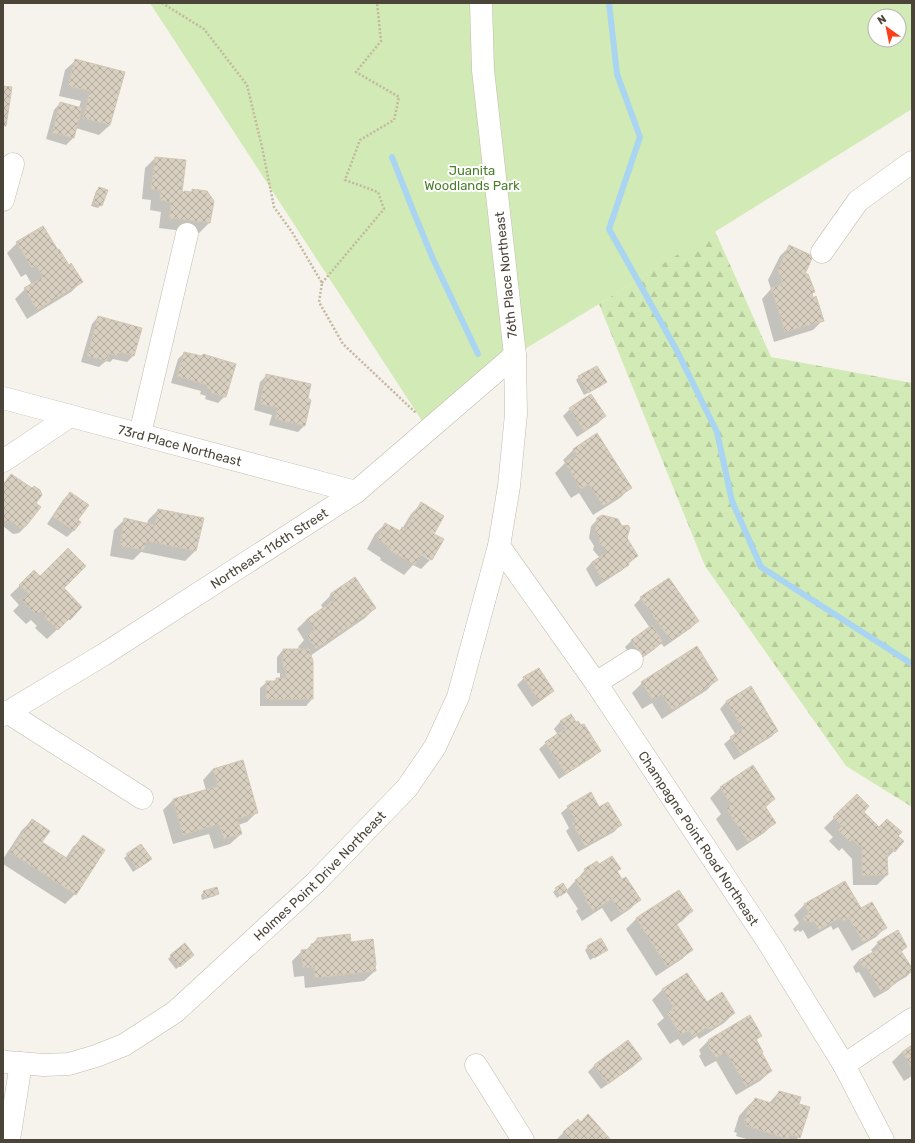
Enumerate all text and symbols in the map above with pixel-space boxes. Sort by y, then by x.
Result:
north arrow [867,8,907,48]
text: N [875,12,889,28]
park label: Juanita Woodlands Park [424,163,520,193]
street label: 76th Place Northeast [492,211,520,339]
street label: 73rd Place Northeast [116,421,243,469]
street label: Northeast 116th Street [207,505,330,591]
street label: Champagne Point Road Northeast [636,748,762,928]
street label: Holmes Point Drive Northeast [250,808,388,943]

